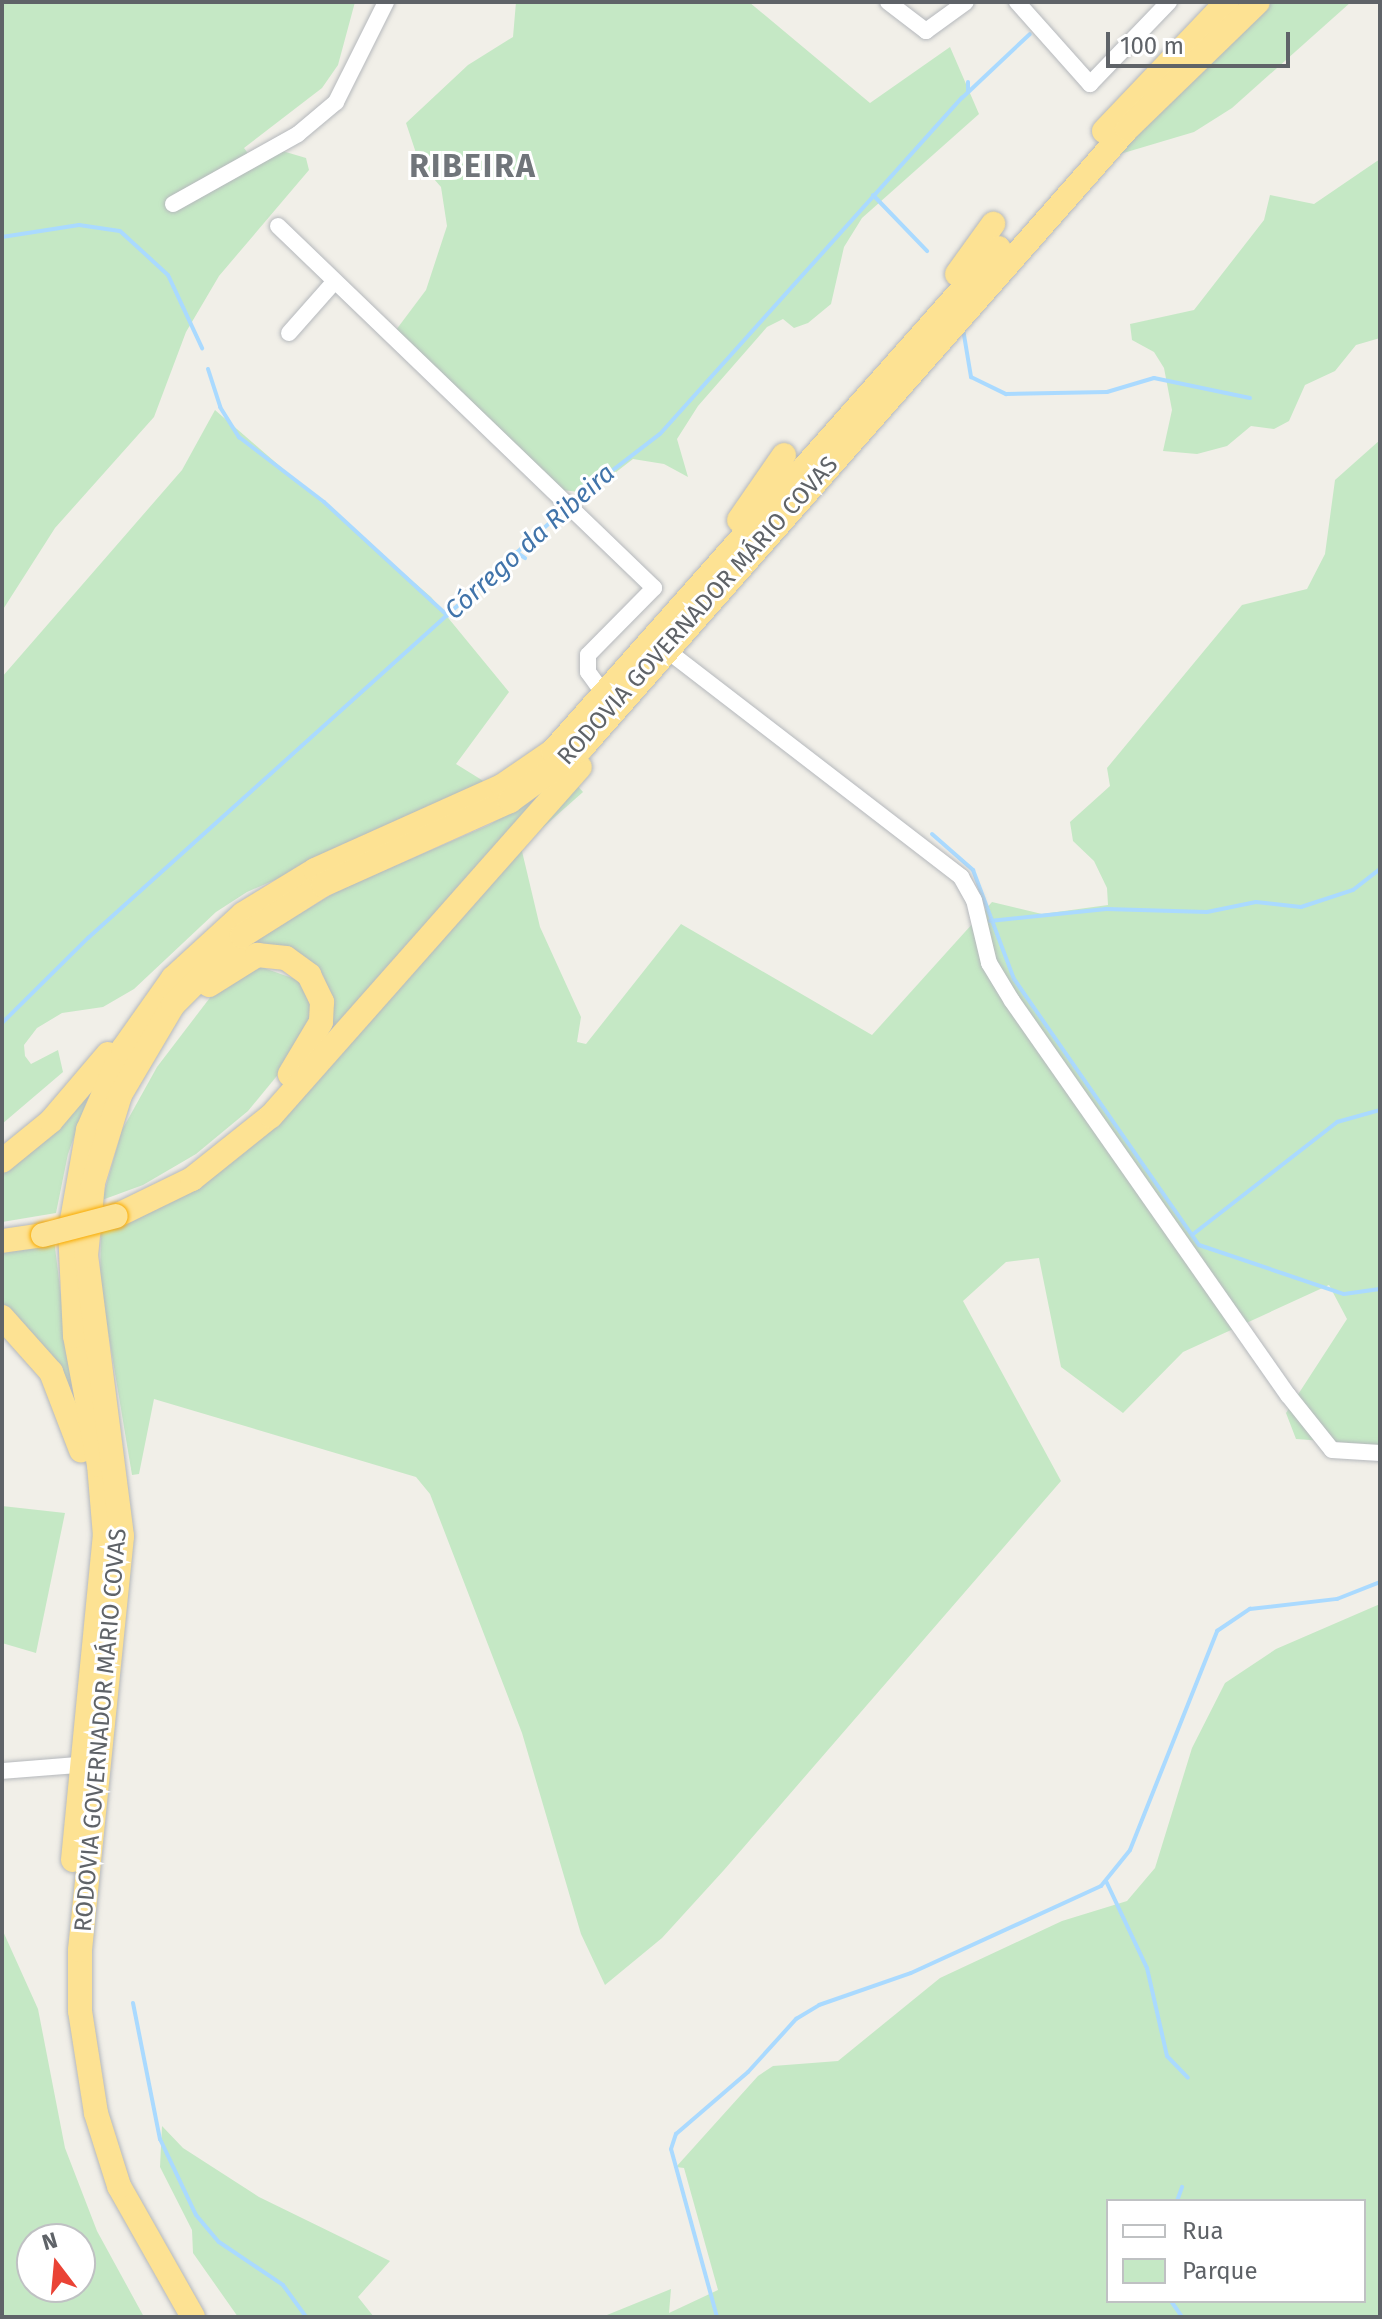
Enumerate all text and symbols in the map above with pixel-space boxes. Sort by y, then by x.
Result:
scale bar [1110,16,1294,66]
text: 100 m [1120,32,1184,60]
district label: RIBEIRA [409,147,537,185]
street label: RODOVIA GOVERNADOR MÁRIO COVAS [552,451,844,771]
water label: Córrego da Ribeira [439,458,621,626]
street label: RODOVIA GOVERNADOR MÁRIO COVAS [69,1527,133,1933]
legend [1106,2199,1366,2303]
text: Rua [1182,2217,1224,2245]
north arrow [16,2223,96,2303]
text: N [39,2226,61,2256]
text: Parque [1182,2257,1258,2285]

